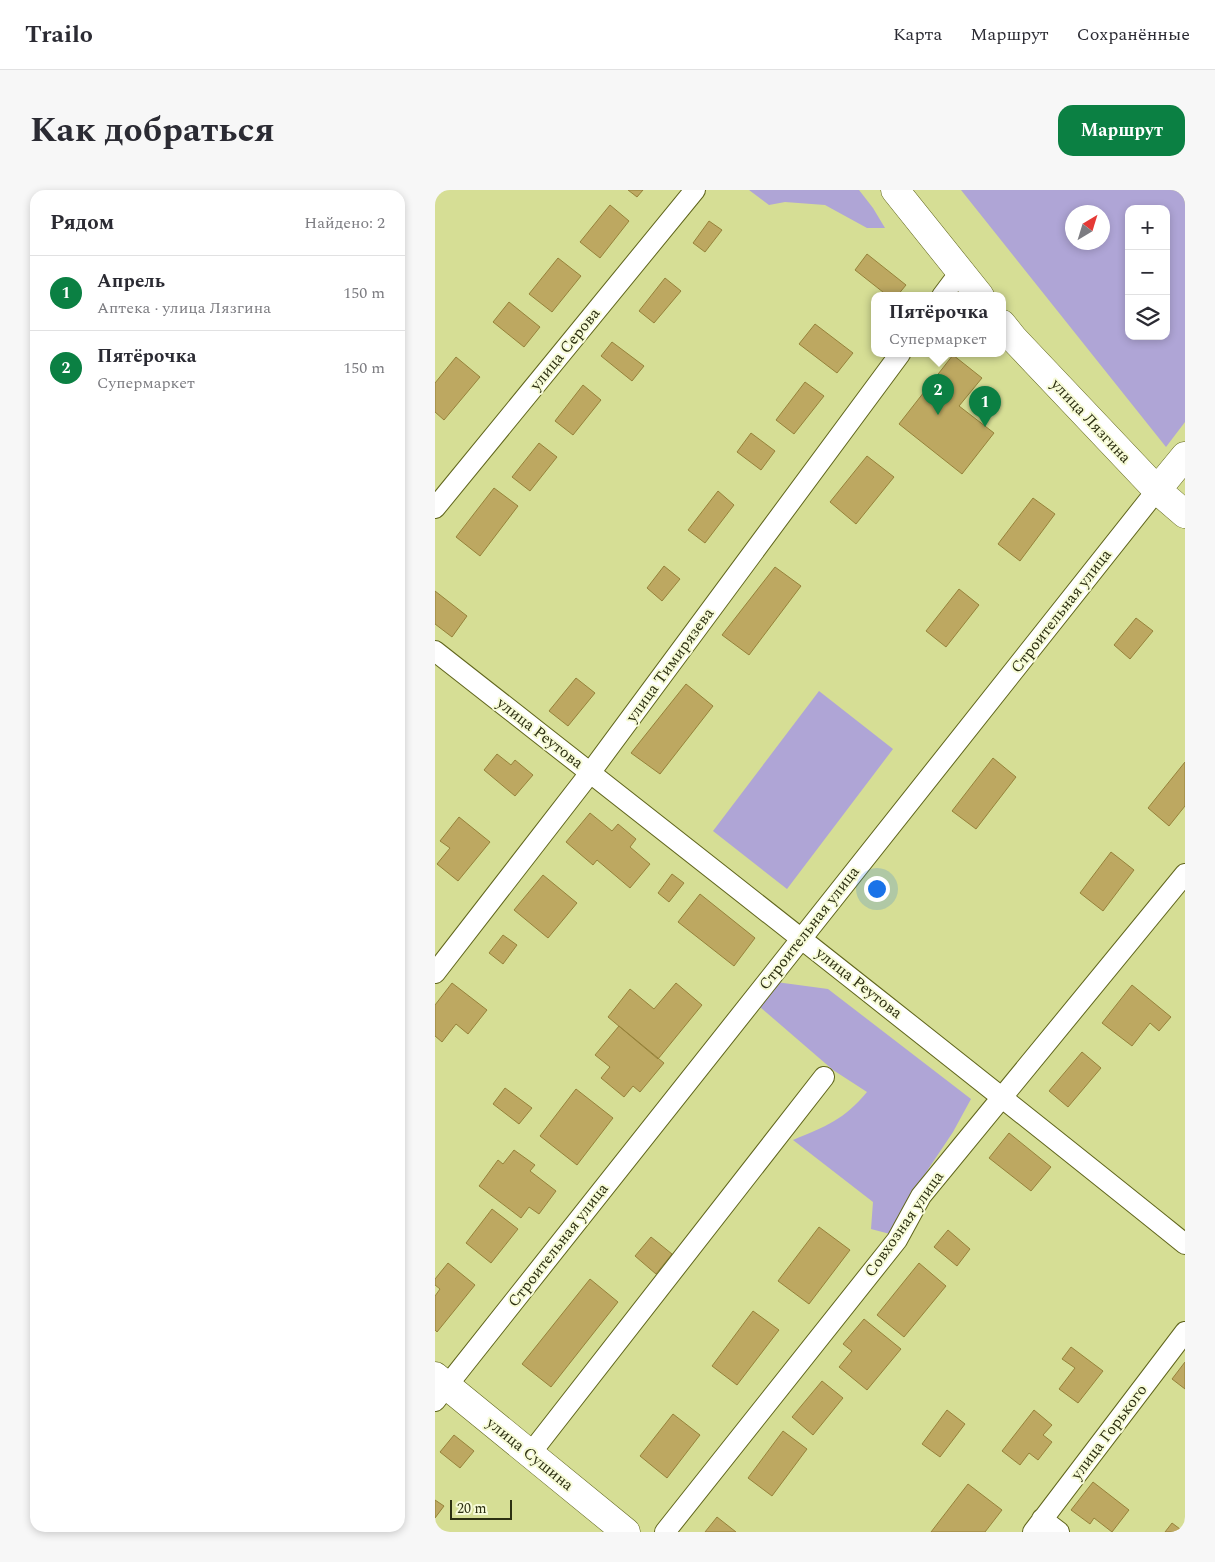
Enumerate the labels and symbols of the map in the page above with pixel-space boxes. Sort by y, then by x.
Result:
north arrow [1065,205,1110,250]
street label: улица Серова [523,302,606,396]
street label: улица Лязгина [1045,372,1137,469]
pin: 2 [922,374,954,415]
pin: 1 [969,386,1001,427]
street label: Строительная улица [1005,544,1117,678]
street label: улица Тимирязева [620,602,720,728]
street label: улица Реутова [491,691,589,775]
street label: Строительная улица [753,861,865,995]
your location [864,876,890,902]
street label: улица Реутова [810,941,908,1025]
street label: Совхозная улица [858,1166,950,1282]
street label: Строительная улица [502,1178,614,1312]
street label: улица Горького [1064,1379,1153,1486]
street label: улица Сушина [480,1411,579,1497]
scale bar [450,1497,513,1520]

